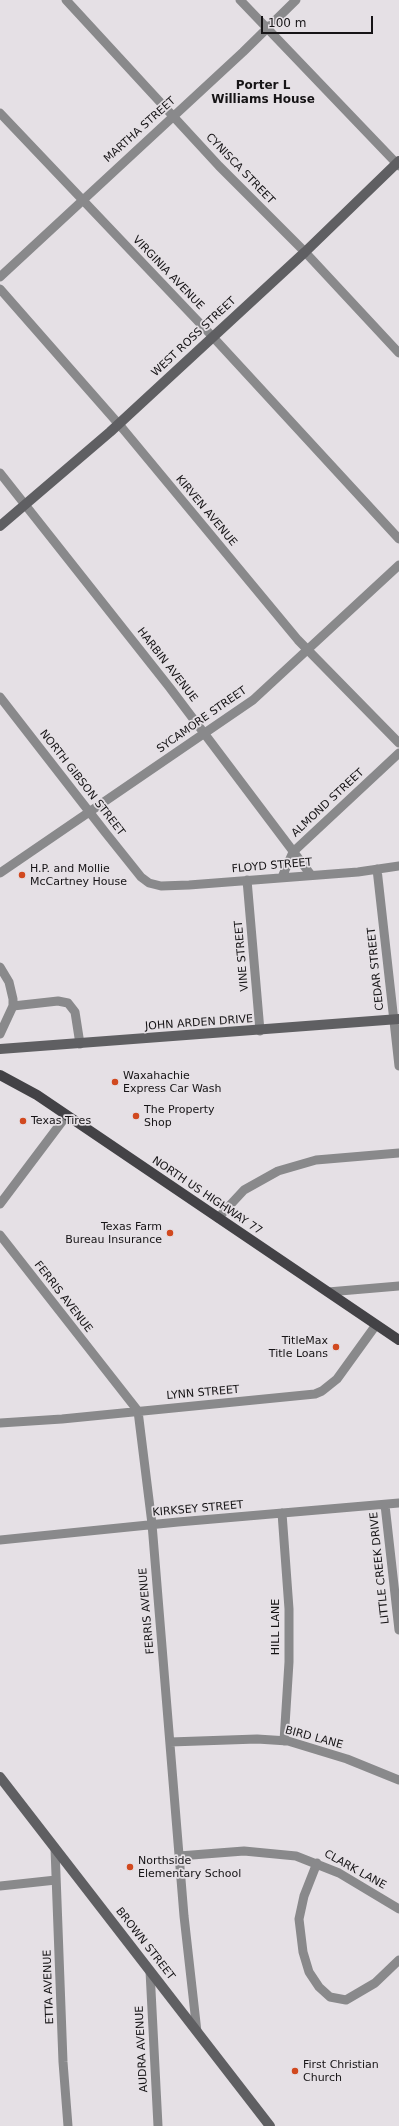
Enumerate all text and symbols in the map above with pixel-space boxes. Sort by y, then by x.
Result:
scale bar [263,8,375,34]
text: 100 m [268,16,306,30]
district label: Porter L Williams House [211,79,315,107]
street label: MARTHA STREET [101,94,179,166]
street label: CYNISCA STREET [203,131,277,207]
street label: VIRGINIA AVENUE [129,233,207,313]
street label: WEST ROSS STREET [149,294,239,380]
street label: KIRVEN AVENUE [173,473,239,549]
street label: HARBIN AVENUE [134,625,200,705]
street label: SYCAMORE STREET [155,684,249,756]
street label: NORTH GIBSON STREET [37,727,127,839]
street label: ALMOND STREET [289,766,367,840]
street label: FLOYD STREET [231,856,313,876]
place label: H.P. and Mollie McCartney House [30,862,127,888]
marker: H.P. and Mollie McCartney House [17,870,27,880]
street label: VINE STREET [232,920,252,992]
street label: CEDAR STREET [365,927,387,1011]
street label: JOHN ARDEN DRIVE [145,1013,253,1033]
place label: Waxahachie Express Car Wash [123,1069,222,1095]
marker: Waxahachie Express Car Wash [110,1077,120,1087]
place label: The Property Shop [144,1103,215,1129]
marker: The Property Shop [131,1111,141,1121]
place label: Texas Tires [31,1114,91,1128]
marker: Texas Tires [18,1116,28,1126]
street label: NORTH US HIGHWAY 77 [149,1154,265,1238]
place label: Texas Farm Bureau Insurance [65,1220,162,1246]
marker: Texas Farm Bureau Insurance [165,1228,175,1238]
street label: FERRIS AVENUE [31,1259,95,1335]
place label: TitleMax Title Loans [269,1334,328,1360]
marker: TitleMax Title Loans [331,1342,341,1352]
street label: LYNN STREET [166,1383,240,1403]
street label: KIRKSEY STREET [152,1498,244,1520]
street label: LITTLE CREEK DRIVE [368,1511,392,1625]
street label: FERRIS AVENUE [137,1567,157,1655]
street label: HILL LANE [269,1599,283,1655]
street label: BIRD LANE [284,1724,344,1752]
street label: CLARK LANE [322,1847,388,1893]
place label: Northside Elementary School [138,1854,241,1880]
marker: Northside Elementary School [125,1862,135,1872]
street label: BROWN STREET [113,1905,177,1983]
street label: ETTA AVENUE [41,1949,57,2025]
street label: AUDRA AVENUE [133,2005,151,2093]
place label: First Christian Church [303,2058,379,2084]
marker: First Christian Church [290,2066,300,2076]

